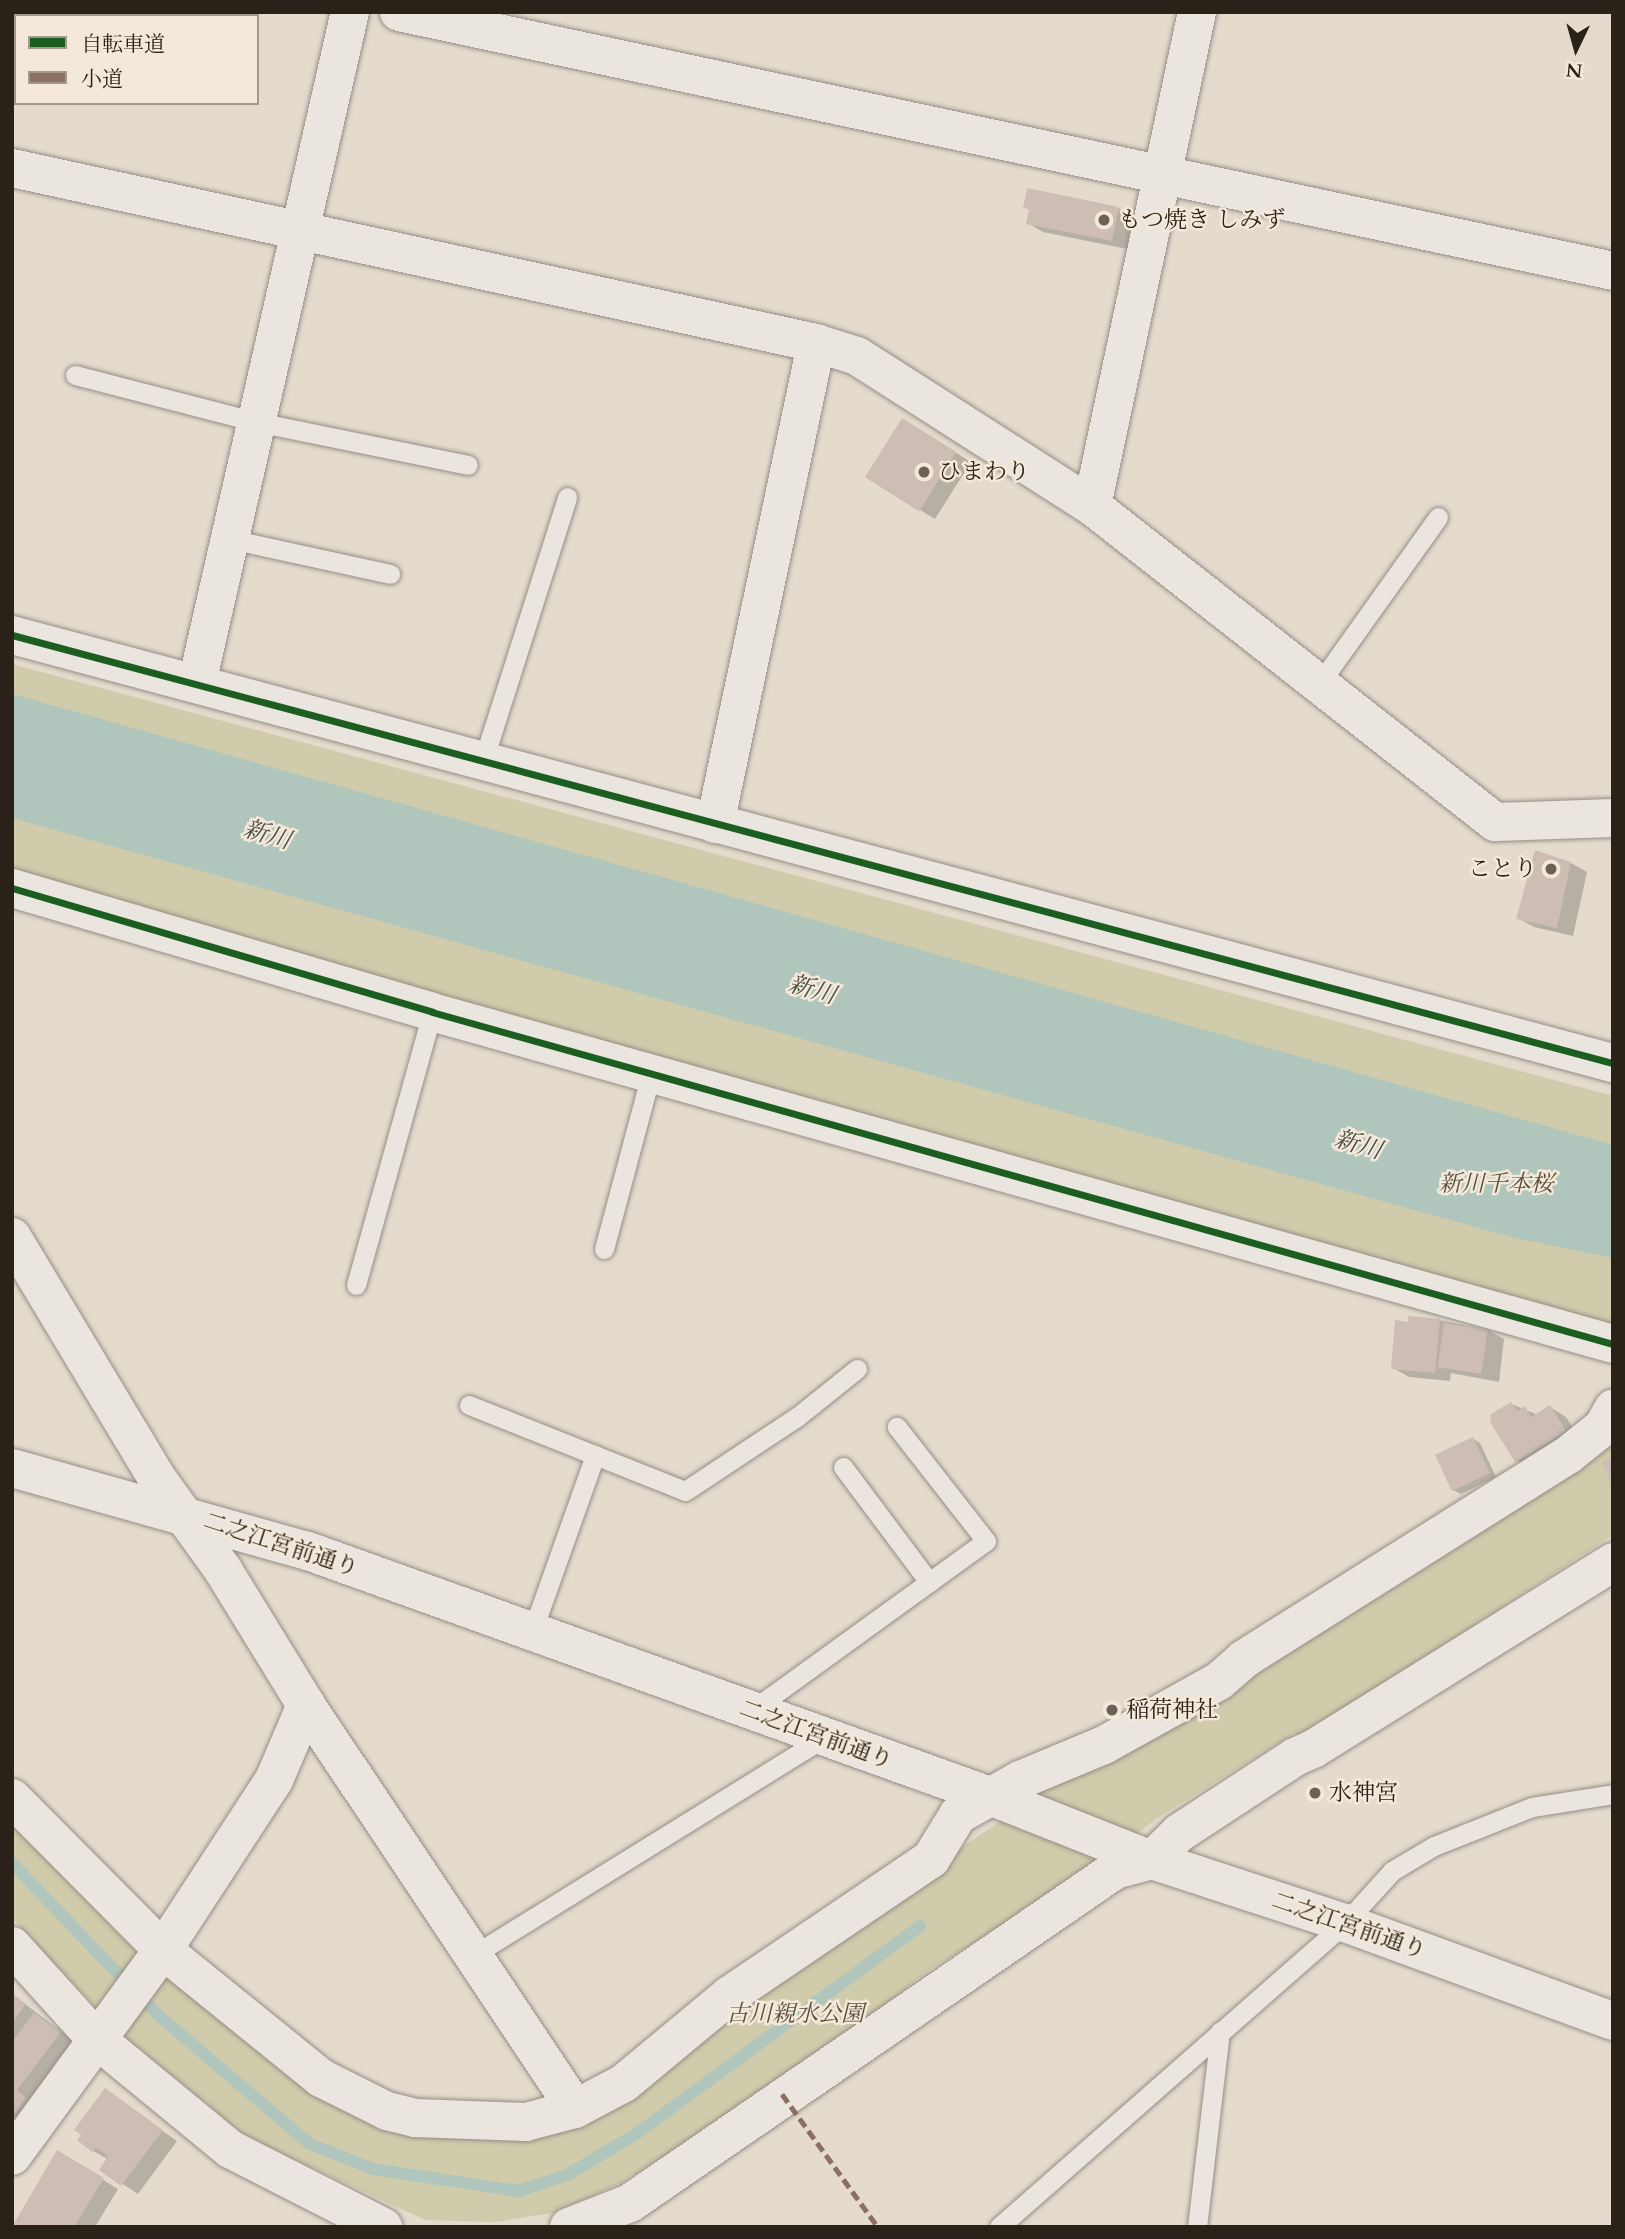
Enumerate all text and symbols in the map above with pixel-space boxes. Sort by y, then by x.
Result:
legend [14,14,259,105]
north arrow [1541,14,1611,84]
text: 自転車道 [81,30,165,59]
text: N [1565,56,1584,84]
text: 小道 [81,65,123,94]
place label: もつ焼き しみず [1118,206,1285,234]
marker: もつ焼き しみず [1096,212,1112,228]
place label: ひまわり [938,458,1030,486]
marker: ひまわり [916,464,932,480]
water label: 新川 [240,815,294,855]
place label: ことり [1468,855,1537,883]
marker: ことり [1543,861,1559,877]
water label: 新川 [785,970,839,1010]
water label: 新川 [1331,1125,1385,1165]
park label: 新川千本桜 [1439,1170,1553,1198]
street label: 二之江宮前通り [200,1507,362,1583]
street label: 二之江宮前通り [736,1694,896,1776]
place label: 稲荷神社 [1126,1696,1218,1724]
marker: 稲荷神社 [1104,1702,1120,1718]
place label: 水神宮 [1329,1779,1398,1807]
marker: 水神宮 [1307,1785,1323,1801]
street label: 二之江宮前通り [1268,1887,1430,1965]
park label: 古川親水公園 [726,2000,864,2028]

